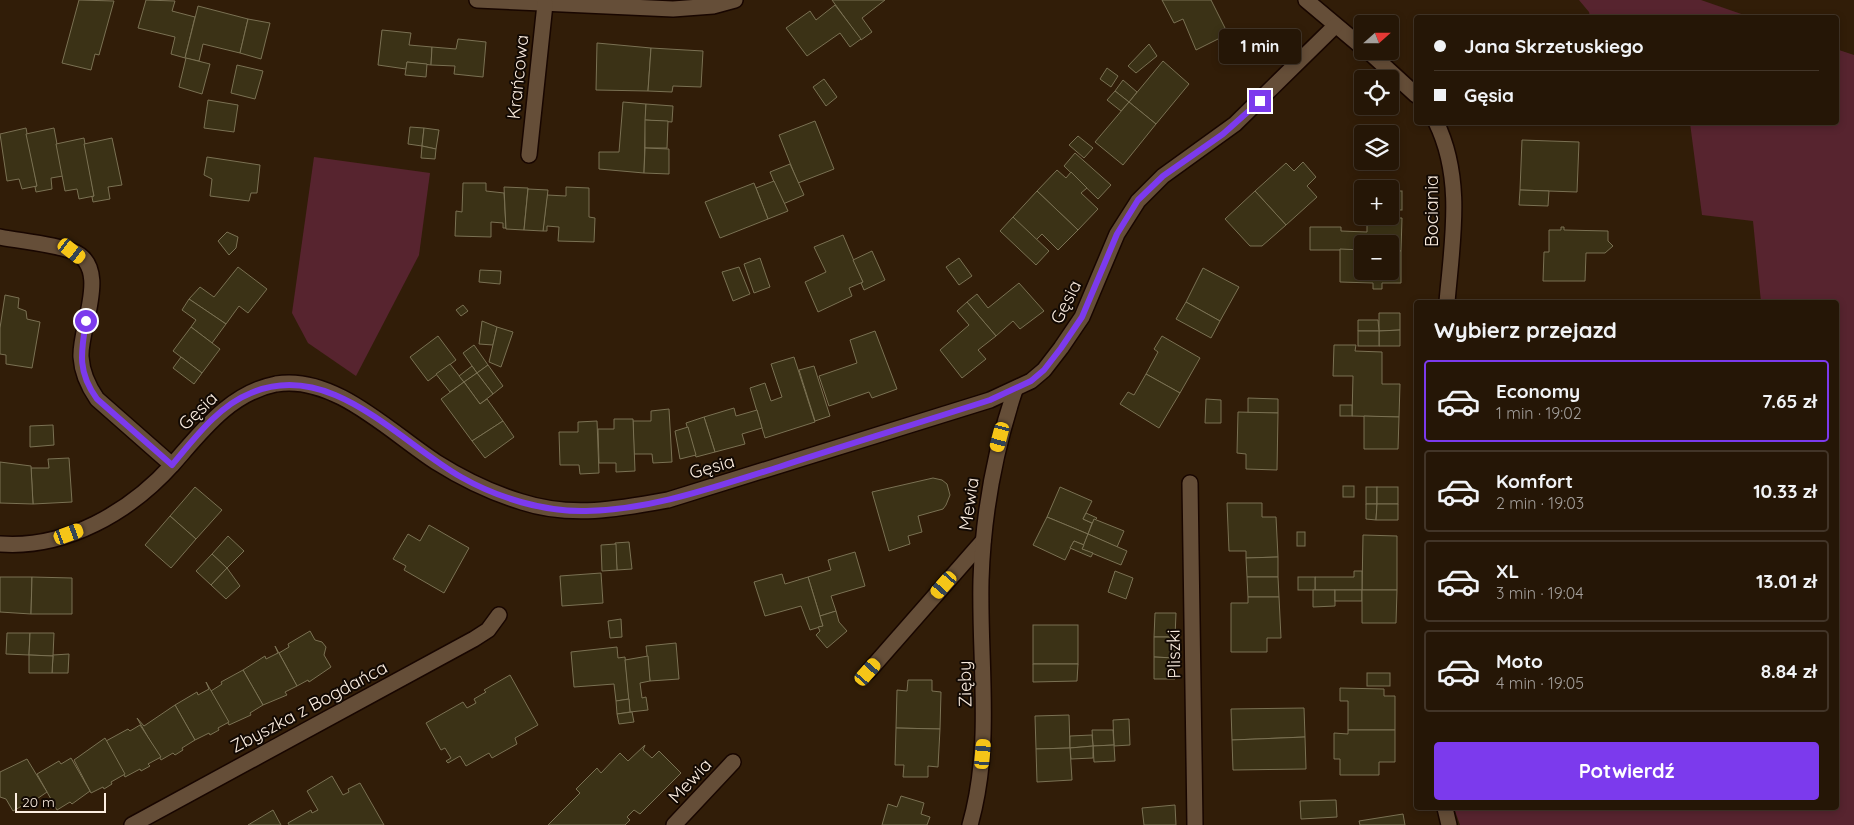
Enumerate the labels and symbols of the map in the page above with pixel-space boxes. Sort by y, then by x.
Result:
north arrow [1354,15,1399,60]
callout: 1 min [1219,28,1301,64]
street label: Krańcowa [502,34,533,120]
route end [1249,90,1271,112]
street label: Bociania [1420,175,1443,247]
car [55,236,88,266]
street label: Gęsia [1045,276,1086,327]
route start [75,310,97,332]
street label: Gęsia [173,386,222,435]
car [988,421,1011,453]
street label: Gęsia [687,449,737,484]
street label: Mewia [953,476,984,532]
car [52,522,85,546]
car [928,569,959,601]
street label: Pliszki [1162,629,1185,679]
street label: Zbyszka z Bogdańca [226,655,391,758]
car [852,656,883,688]
street label: Zięby [953,660,976,708]
car [974,738,991,770]
street label: Mewia [663,753,716,808]
scale bar [15,790,106,813]

